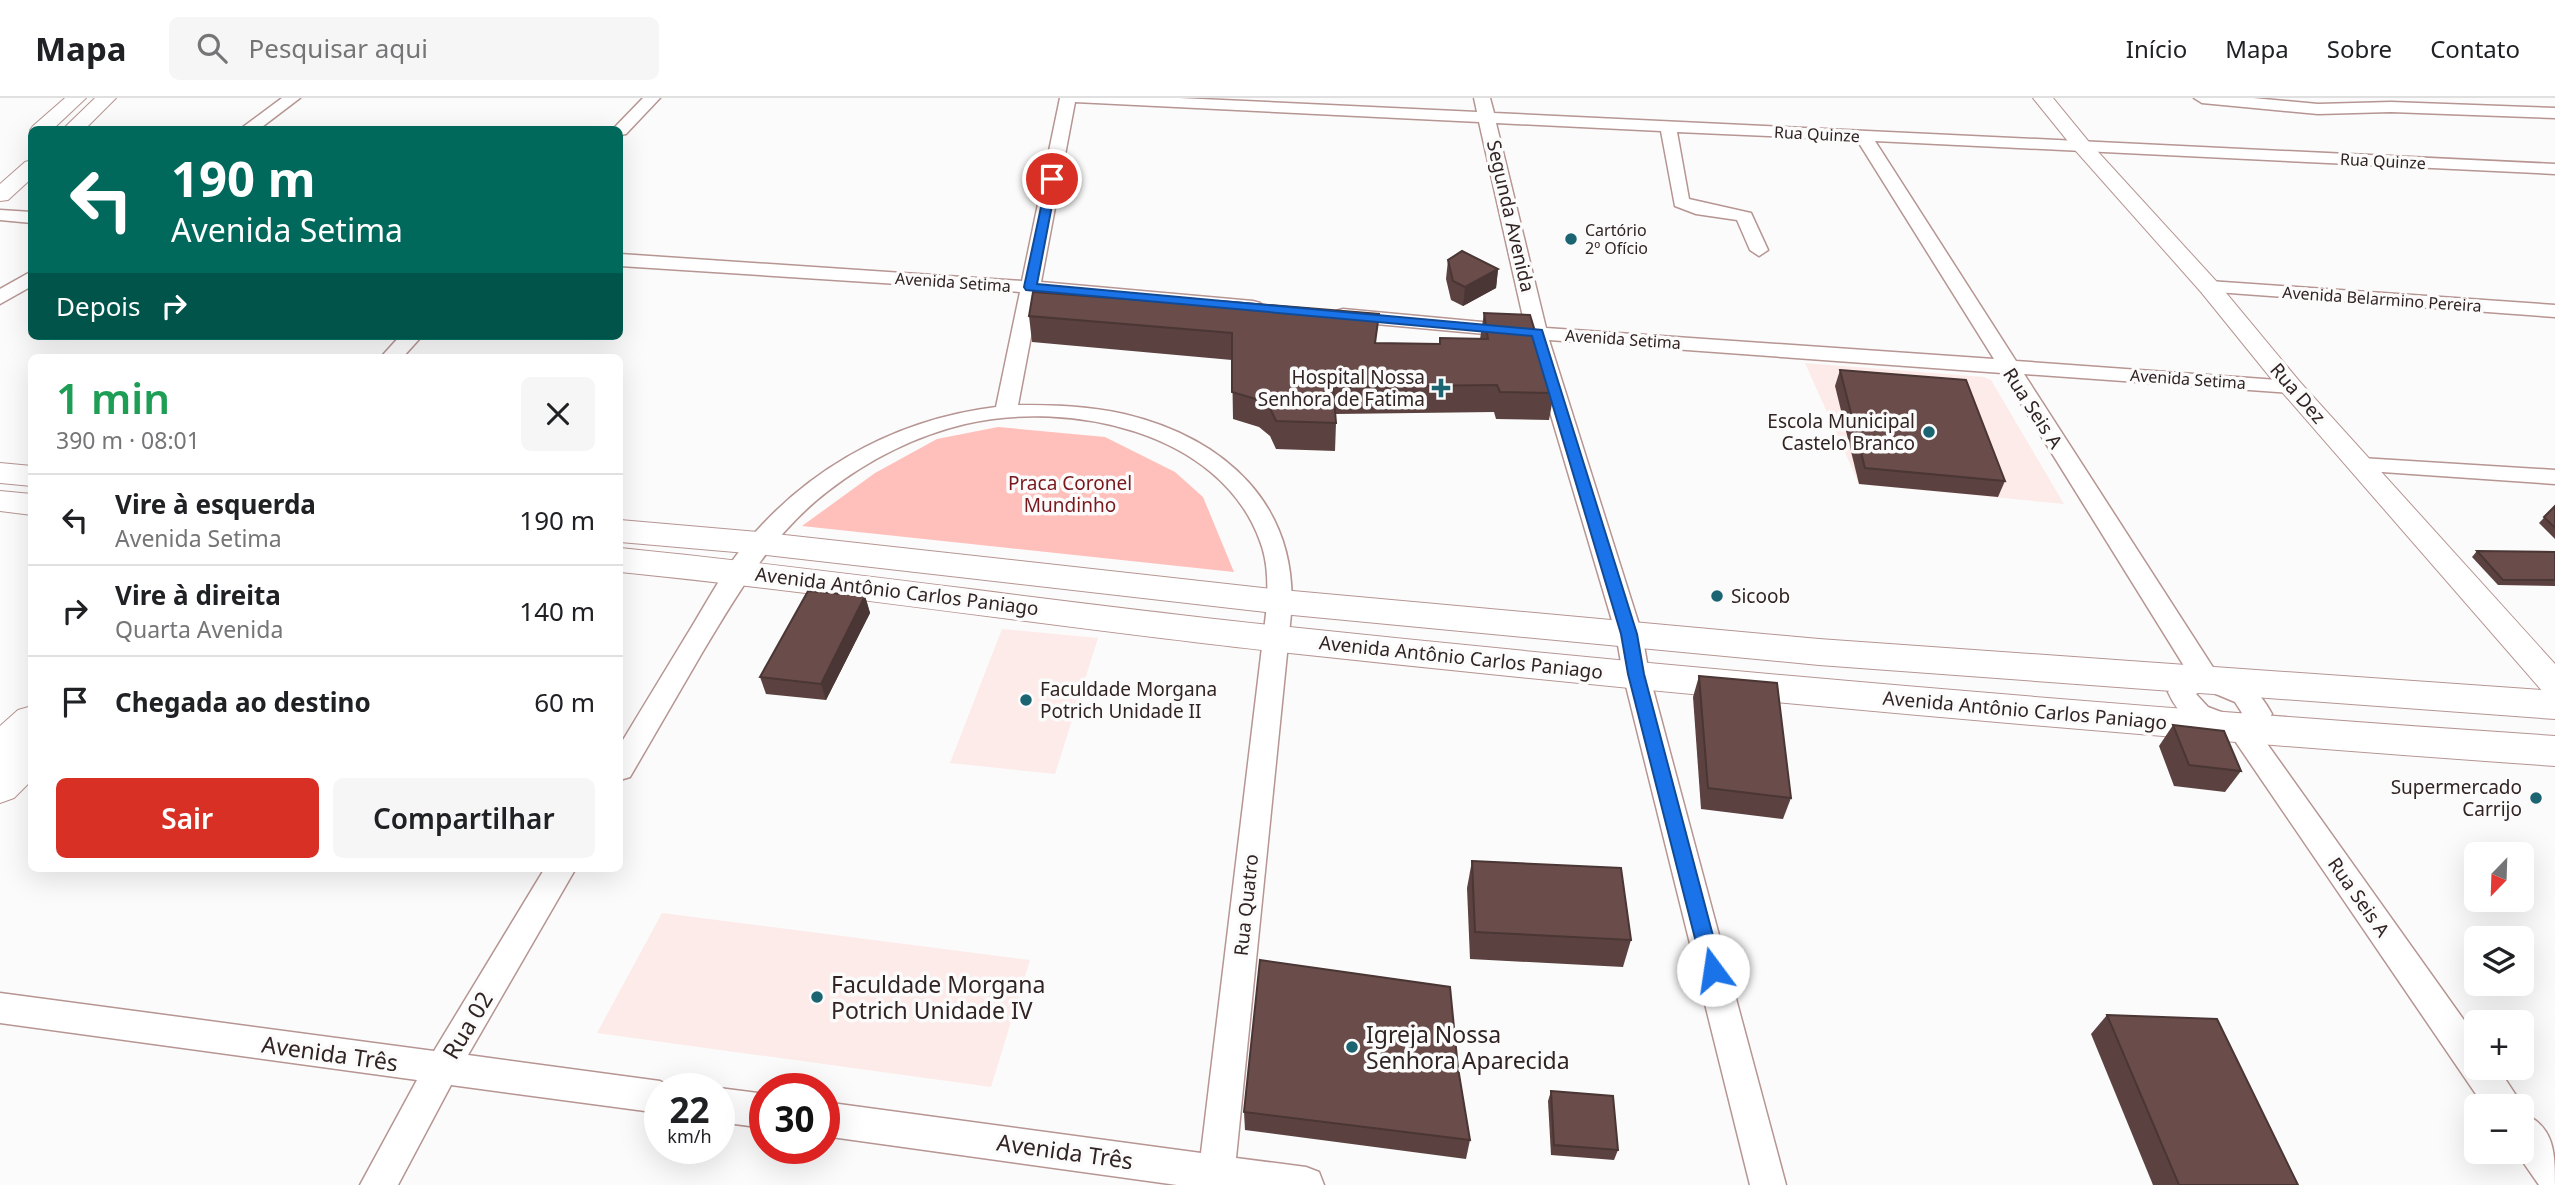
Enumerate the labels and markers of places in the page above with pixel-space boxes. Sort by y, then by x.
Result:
pin [1022,149,1082,209]
place label: Cartório 2º Ofício [1585,219,1648,259]
marker: Cartório 2º Ofício [1563,231,1579,247]
place label: Hospital Nossa Senhora de Fatima [1258,364,1425,412]
marker: Hospital Nossa Senhora de Fatima [1431,378,1451,398]
place label: Escola Municipal Castelo Branco [1767,408,1915,456]
marker: Escola Municipal Castelo Branco [1921,424,1937,440]
place label: Sicoob [1731,583,1790,609]
marker: Sicoob [1709,588,1725,604]
place label: Faculdade Morgana Potrich Unidade II [1040,676,1217,724]
marker: Faculdade Morgana Potrich Unidade II [1018,692,1034,708]
place label: Supermercado Carrijo [2391,774,2522,822]
marker: Supermercado Carrijo [2528,790,2544,806]
place label: Faculdade Morgana Potrich Unidade IV [831,968,1045,1026]
marker: Faculdade Morgana Potrich Unidade IV [809,989,825,1005]
place label: Igreja Nossa Senhora Aparecida [1366,1018,1570,1076]
marker: Igreja Nossa Senhora Aparecida [1344,1039,1360,1055]

